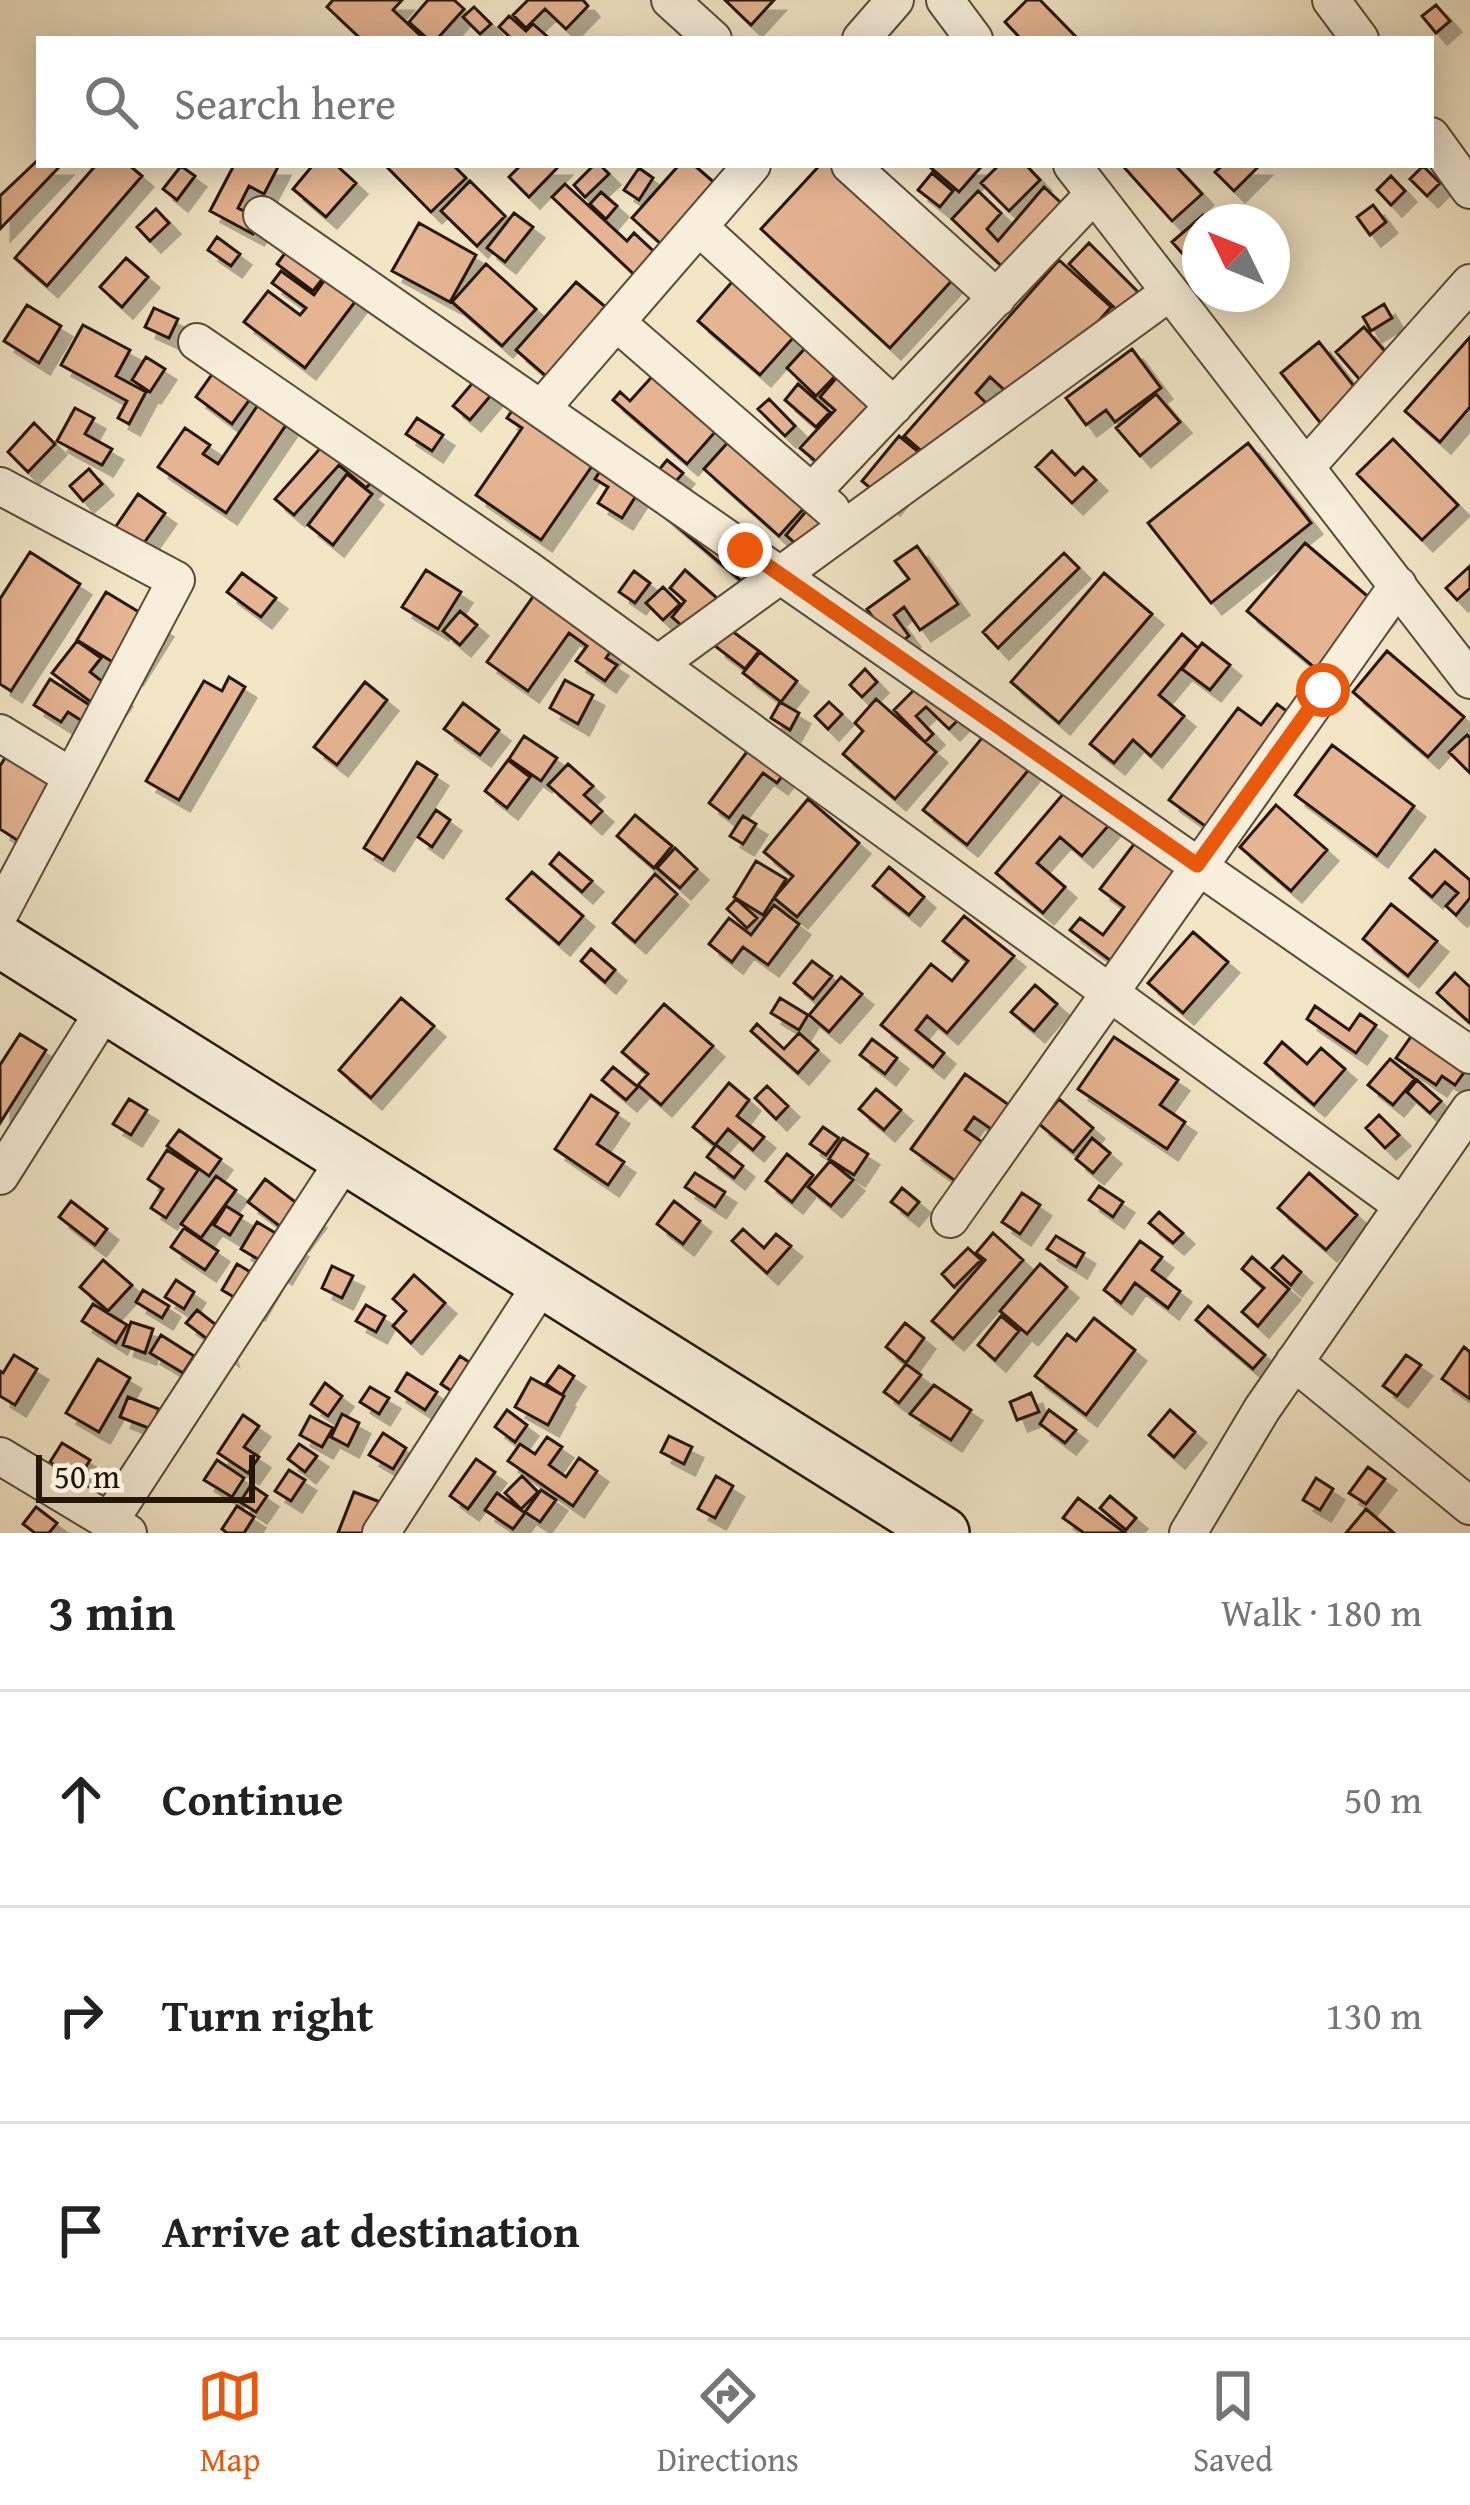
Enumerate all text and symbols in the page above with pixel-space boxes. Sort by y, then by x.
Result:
search box [36,36,1434,168]
icon: search [78,69,144,135]
text: Search here [174,70,396,135]
north arrow [1182,204,1290,312]
route end [718,523,772,577]
route start [1296,663,1350,717]
scale bar [36,1449,255,1502]
text: 50 m [54,1452,120,1500]
text: 3 min [48,1574,175,1649]
text: Walk · 180 m [1221,1583,1422,1640]
icon: ahead [48,1766,114,1832]
text: Continue [162,1766,343,1831]
text: 50 m [1344,1770,1422,1827]
icon: right [48,1982,114,2048]
text: Turn right [162,1982,374,2047]
text: 130 m [1325,1986,1422,2043]
icon: arrive [48,2198,114,2264]
text: Arrive at destination [162,2198,580,2263]
tab: Map [197,2363,263,2483]
tab: Directions [657,2363,799,2483]
tab: Saved [1193,2363,1273,2483]

